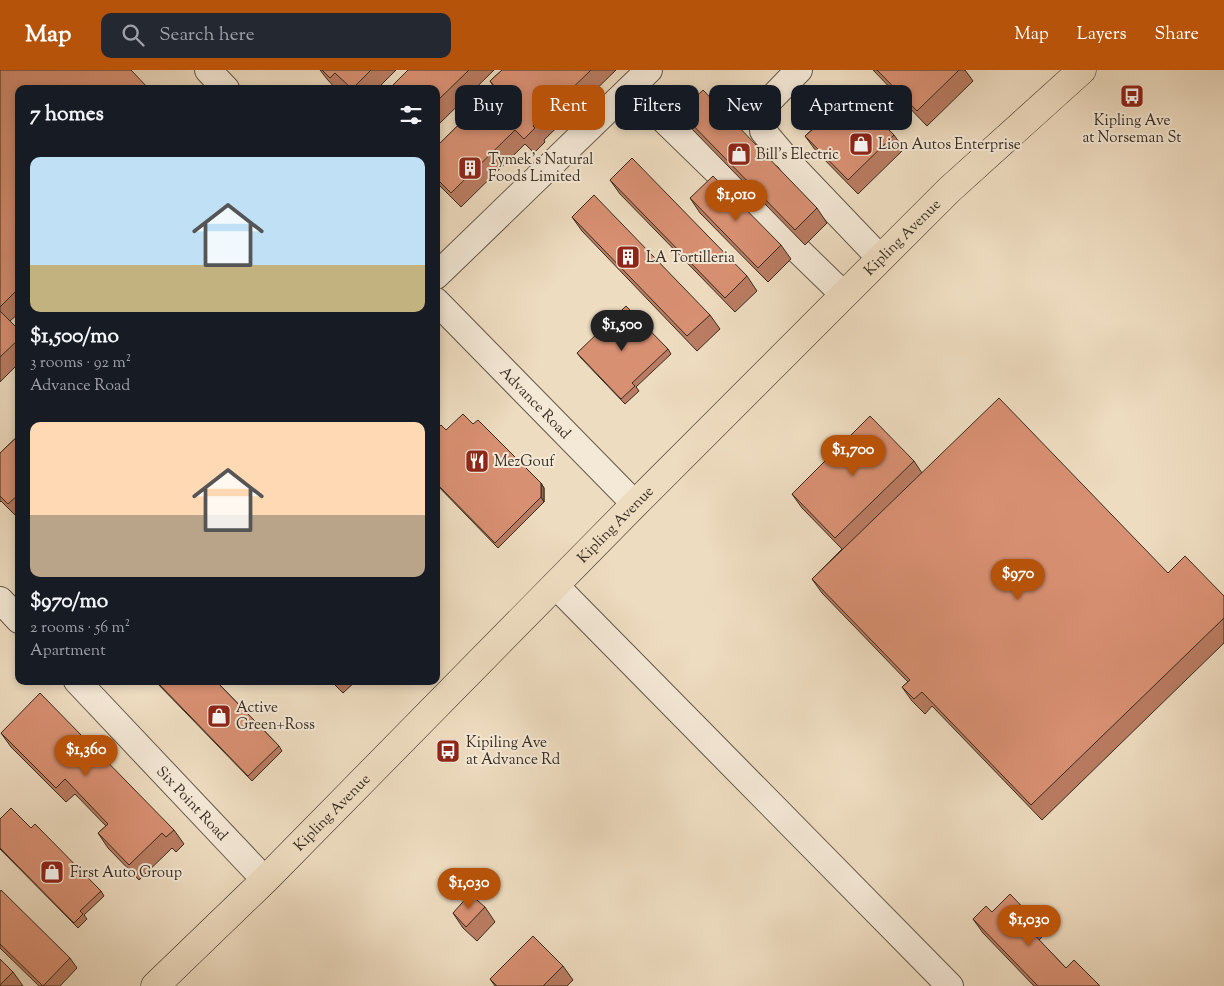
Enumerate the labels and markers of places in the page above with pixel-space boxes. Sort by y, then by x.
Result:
bus stop icon: Kipling Ave at Norseman St [1119,83,1145,109]
place label: Kipling Ave at Norseman St [1082,111,1182,149]
shop icon: Lion Autos Enterprise [848,131,874,157]
place label: Lion Autos Enterprise [878,135,1021,156]
shop icon: Bill's Electric [726,141,752,167]
place label: Bill's Electric [756,145,839,166]
place label: Tymek's Natural Foods Limited [488,150,594,188]
building icon: Tymek's Natural Foods Limited [457,155,483,181]
pin: $1,010 [695,180,777,222]
building icon: LA Tortilleria [615,244,641,270]
place label: LA Tortilleria [646,248,735,269]
pin: $1,500 [581,310,663,352]
pin: $1,700 [812,434,894,477]
restaurant icon: MezGouf [464,448,490,474]
place label: MezGouf [494,452,555,473]
pin: $970 [988,558,1048,601]
place label: Active Green+Ross [236,698,315,736]
shop icon: Active Green+Ross [206,703,232,729]
place label: Kipiling Ave at Advance Rd [466,733,561,771]
pin: $1,360 [45,734,127,777]
bus stop icon: Kipiling Ave at Advance Rd [435,738,461,764]
shop icon: First Auto Group [39,859,65,885]
place label: First Auto Group [70,863,182,884]
pin: $1,030 [428,868,510,910]
pin: $1,030 [988,904,1070,947]

